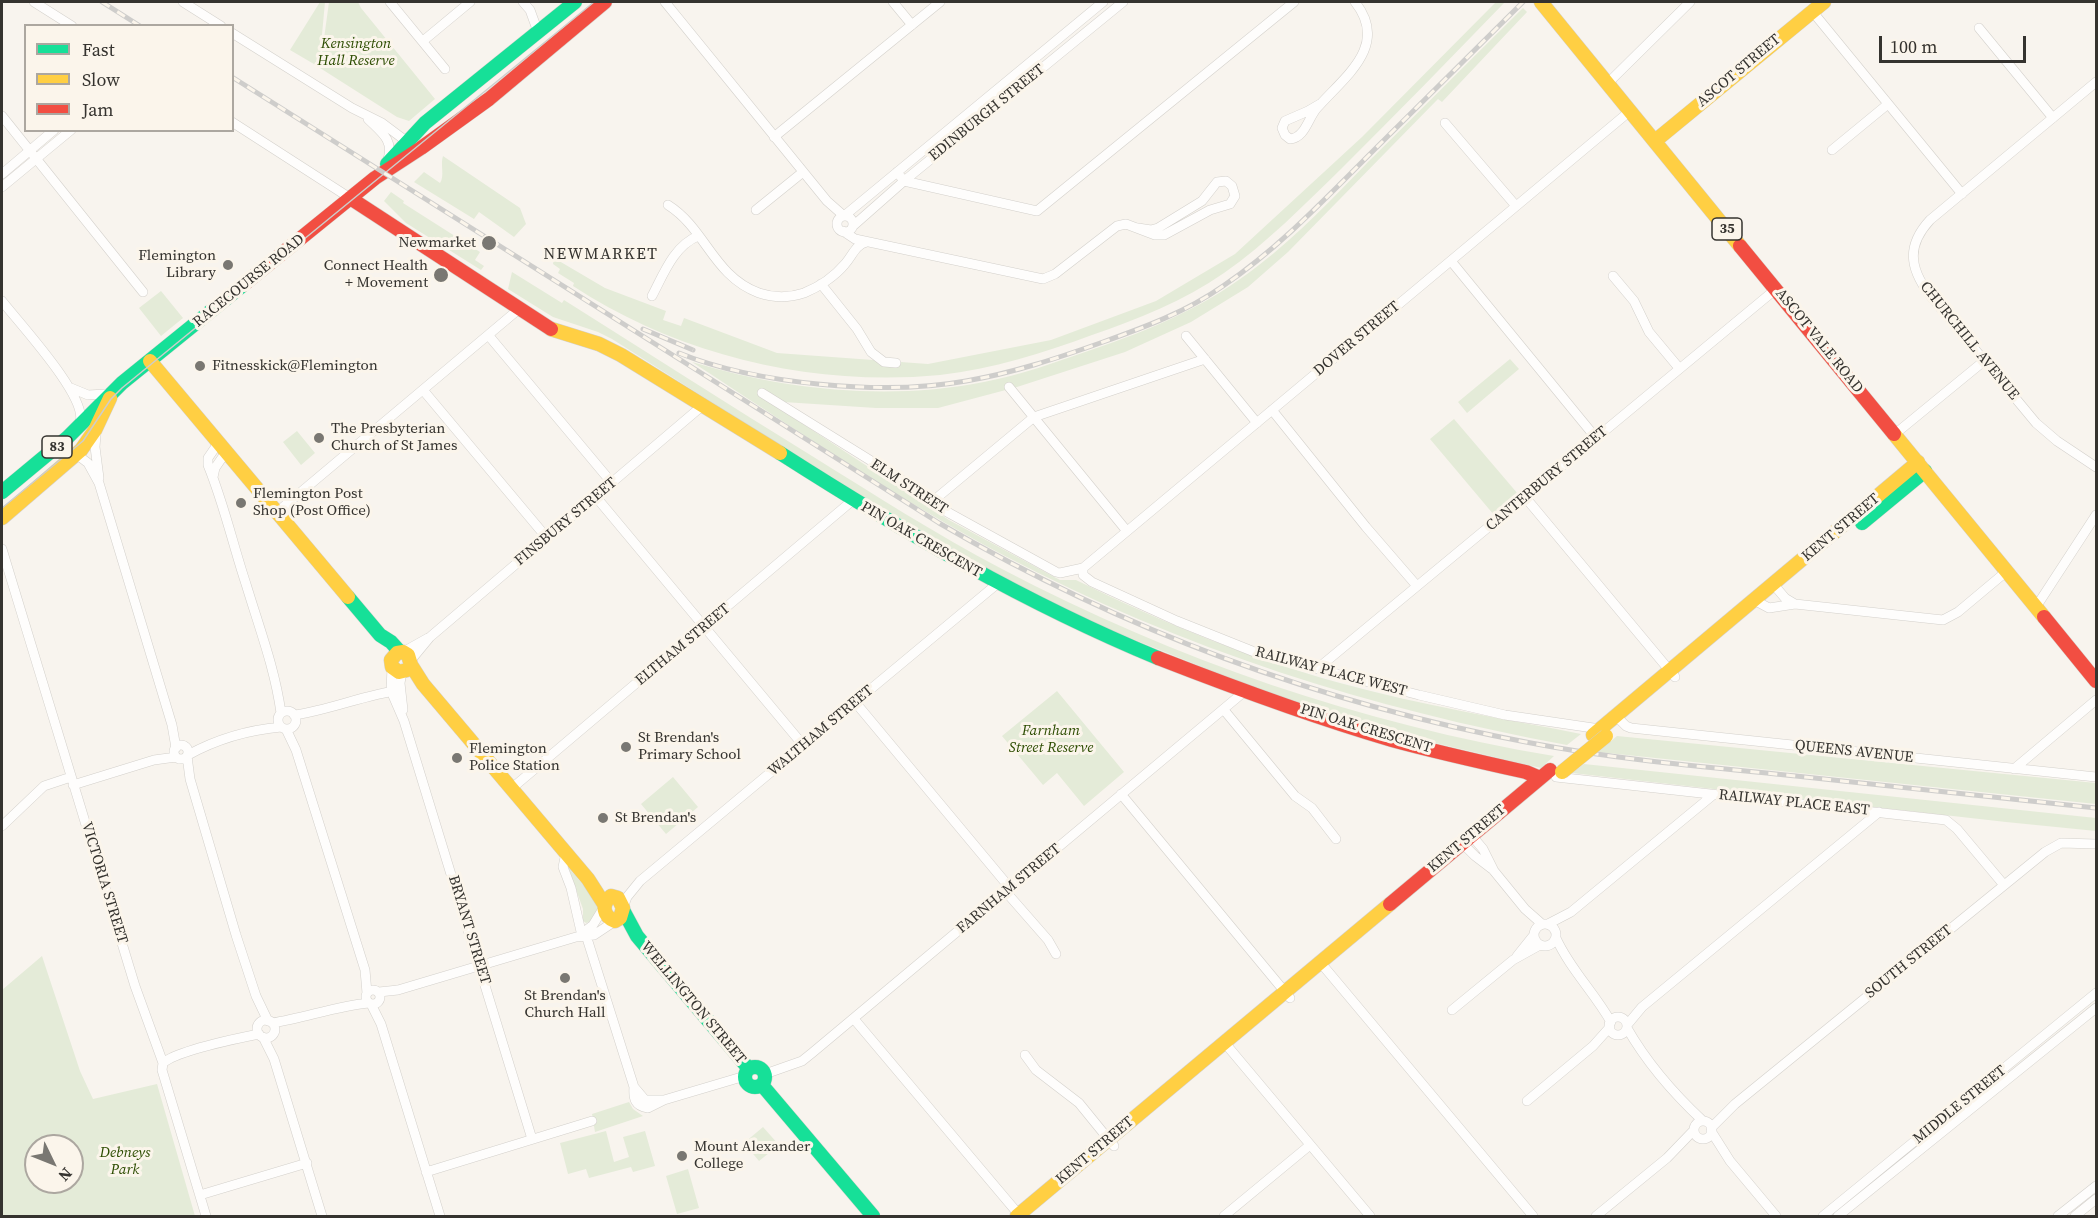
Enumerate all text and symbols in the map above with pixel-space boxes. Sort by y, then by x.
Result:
legend [24,24,234,132]
scale bar [1882,24,2029,62]
street label: ASCOT STREET [1694,31,1784,111]
text: 100 m [1890,34,1937,59]
park label: Kensington Hall Reserve [317,35,395,70]
text: Fast [82,37,115,62]
street label: EDINBURGH STREET [926,61,1048,165]
text: Slow [82,67,120,92]
text: Jam [82,97,114,122]
road number: 35 [1712,218,1742,240]
street label: RACECOURSE ROAD [190,231,308,331]
place label: Newmarket [399,234,476,252]
marker: Newmarket [480,234,498,252]
district label: NEWMARKET [543,245,659,265]
place label: Flemington Library [138,247,216,282]
place label: Connect Health + Movement [324,257,428,292]
marker: Flemington Library [221,258,235,272]
marker: Connect Health + Movement [432,266,450,284]
street label: CHURCHILL AVENUE [1916,278,2022,404]
street label: ASCOT VALE ROAD [1771,285,1867,397]
street label: DOVER STREET [1310,298,1404,380]
place label: Fitnesskick@Flemington [212,357,378,375]
marker: Fitnesskick@Flemington [193,359,207,373]
place label: The Presbyterian Church of St James [331,420,457,455]
street label: CANTERBURY STREET [1483,423,1611,535]
marker: The Presbyterian Church of St James [312,431,326,445]
road number: 83 [42,436,72,458]
street label: ELM STREET [867,455,951,519]
street label: FINSBURY STREET [511,474,621,570]
place label: Flemington Post Shop (Post Office) [253,485,371,520]
street label: KENT STREET [1798,490,1884,566]
marker: Flemington Post Shop (Post Office) [234,496,248,510]
street label: PIN OAK CRESCENT [857,498,985,582]
street label: ELTHAM STREET [632,600,734,690]
street label: RAILWAY PLACE WEST [1253,643,1409,701]
street label: WALTHAM STREET [765,682,877,780]
street label: PIN OAK CRESCENT [1298,700,1434,758]
park label: Farnham Street Reserve [1009,722,1093,757]
place label: St Brendan's Primary School [638,729,741,764]
street label: QUEENS AVENUE [1794,737,1914,767]
place label: Flemington Police Station [469,740,560,775]
marker: St Brendan's Primary School [619,740,633,754]
marker: Flemington Police Station [450,751,464,765]
street label: RAILWAY PLACE EAST [1718,786,1870,820]
street label: KENT STREET [1424,801,1510,877]
place label: St Brendan's [615,809,696,827]
marker: St Brendan's [596,811,610,825]
street label: VICTORIA STREET [77,820,131,946]
street label: FARNHAM STREET [953,840,1065,938]
street label: BRYANT STREET [444,873,494,987]
street label: SOUTH STREET [1862,921,1956,1003]
street label: WELLINGTON STREET [636,938,750,1068]
marker: St Brendan's Church Hall [558,971,572,985]
place label: St Brendan's Church Hall [524,987,606,1022]
street label: MIDDLE STREET [1910,1062,2010,1148]
street label: KENT STREET [1052,1113,1138,1189]
north arrow [24,1134,84,1194]
place label: Mount Alexander College [694,1138,810,1173]
park label: Debneys Park [100,1144,150,1179]
marker: Mount Alexander College [675,1149,689,1163]
text: N [54,1163,78,1187]

